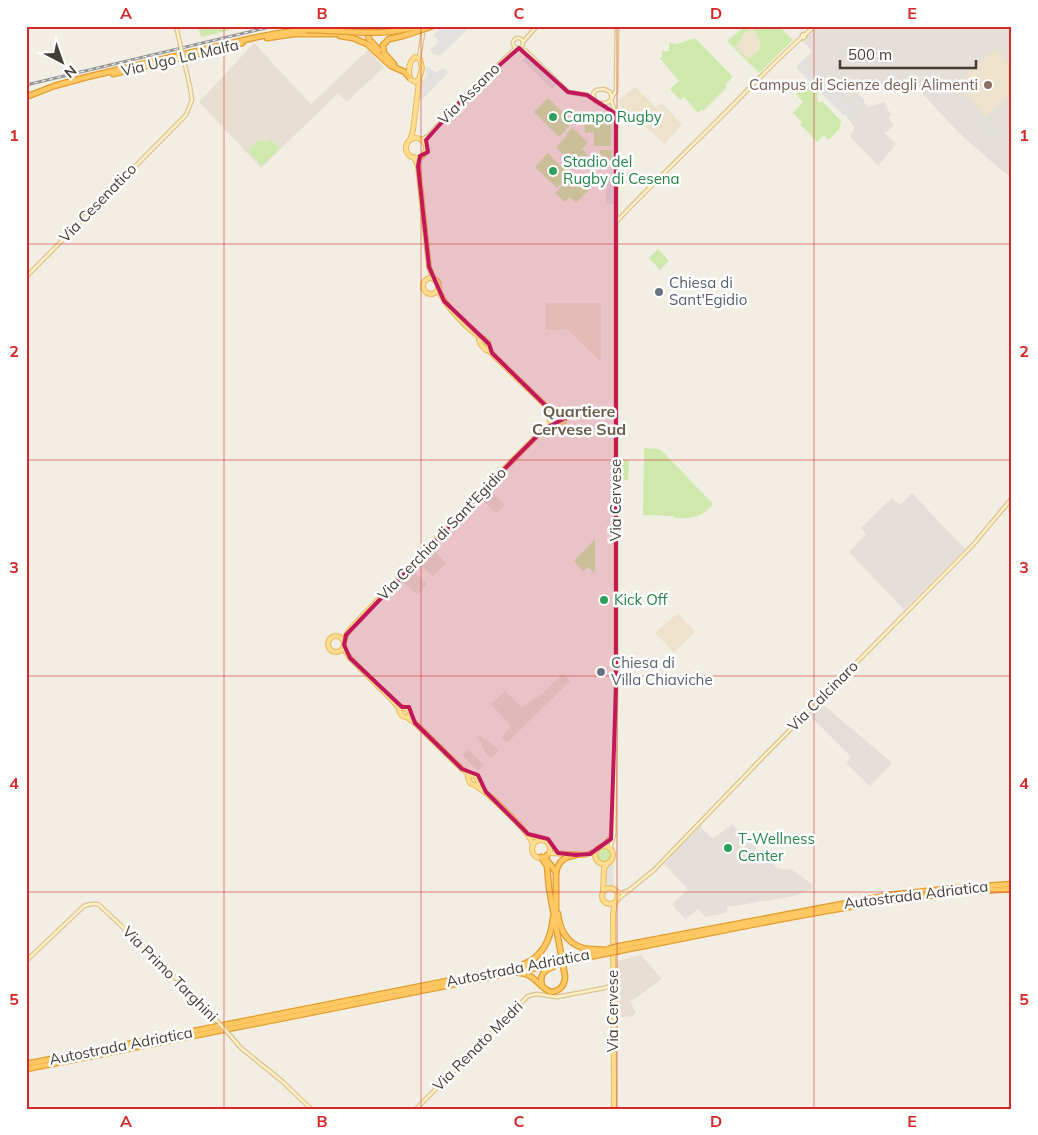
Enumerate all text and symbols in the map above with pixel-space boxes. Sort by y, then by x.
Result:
text: A [120,3,132,23]
text: B [316,3,328,23]
text: C [514,3,525,23]
text: D [710,3,722,23]
text: E [907,3,917,23]
street label: Via Ugo La Malfa [119,35,240,80]
north arrow [38,38,88,88]
scale bar [840,38,977,70]
text: 500 m [848,45,892,64]
street label: Via Assano [434,59,503,128]
text: N [61,62,80,82]
place label: Campus di Scienze degli Alimenti [749,75,978,94]
marker: Campus di Scienze degli Alimenti [982,79,994,91]
place label: Campo Rugby [563,107,662,126]
marker: Campo Rugby [547,111,559,123]
text: 1 [9,125,19,145]
text: 1 [1019,125,1029,145]
place label: Stadio del Rugby di Cesena [563,152,680,188]
street label: Via Cesenatico [55,159,140,246]
marker: Stadio del Rugby di Cesena [547,165,559,177]
place label: Chiesa di Sant'Egidio [669,273,747,309]
marker: Chiesa di Sant'Egidio [653,286,665,298]
text: 2 [9,341,19,361]
text: 2 [1019,341,1029,361]
district label: Quartiere Cervese Sud [532,401,626,439]
street label: Via Cervese [606,459,625,541]
street label: Via Cerchia di Sant'Egidio [373,463,510,604]
text: 3 [9,557,19,577]
text: 3 [1019,557,1029,577]
place label: Kick Off [614,590,669,609]
marker: Kick Off [598,594,610,606]
place label: Chiesa di Villa Chiaviche [611,653,713,689]
street label: Via Calcinaro [783,656,862,735]
marker: Chiesa di Villa Chiaviche [595,666,607,678]
text: 4 [9,773,19,793]
text: 4 [1019,773,1029,793]
place label: T-Wellness Center [738,829,815,865]
marker: T-Wellness Center [722,842,734,854]
street label: Autostrada Adriatica [843,876,989,913]
street label: Via Primo Targhini [119,922,222,1025]
street label: Autostrada Adriatica [445,944,591,991]
street label: Via Cervese [603,970,622,1052]
text: 5 [9,989,19,1009]
text: 5 [1019,989,1029,1009]
street label: Via Renato Medri [429,997,527,1095]
street label: Autostrada Adriatica [48,1022,194,1069]
text: A [120,1111,132,1131]
text: B [316,1111,328,1131]
text: C [514,1111,525,1131]
text: D [710,1111,722,1131]
text: E [907,1111,917,1131]

